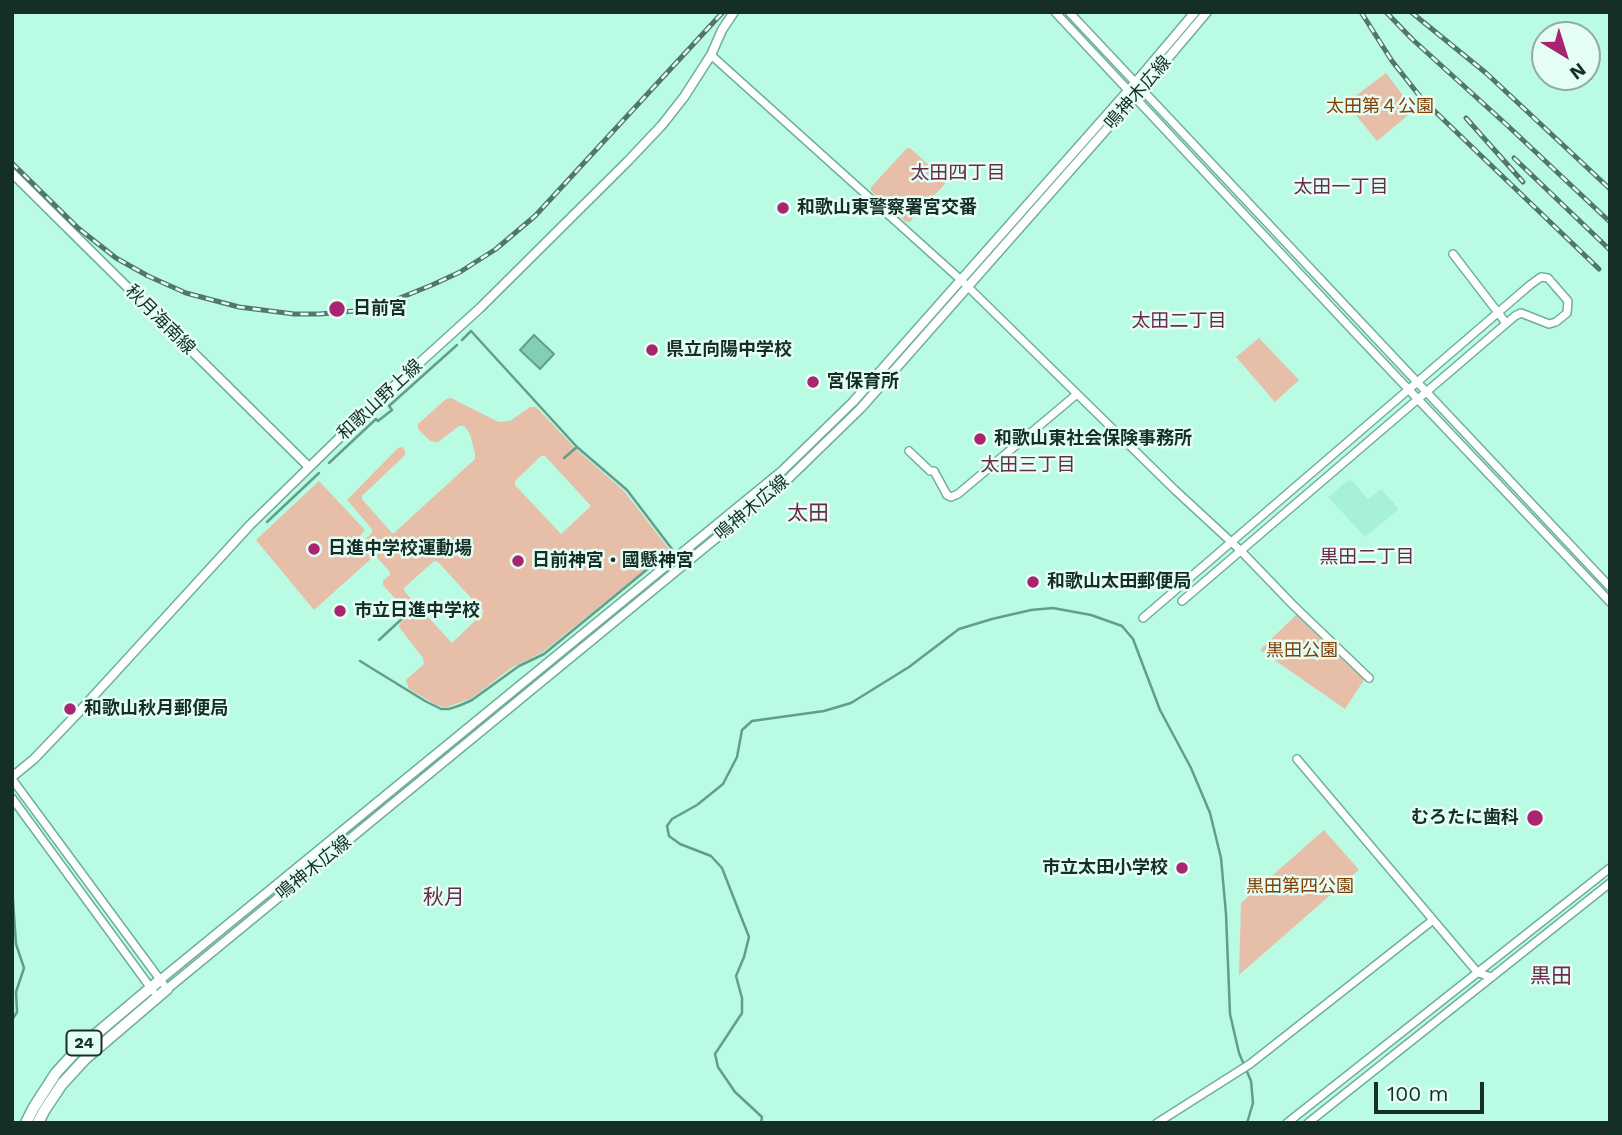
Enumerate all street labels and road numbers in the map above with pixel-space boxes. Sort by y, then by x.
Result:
street label: 鳴神木広線 [1100,52,1176,134]
street label: 秋月海南線 [121,281,199,359]
street label: 和歌山野上線 [333,355,427,445]
street label: 鳴神木広線 [711,471,793,545]
street label: 鳴神木広線 [272,831,356,905]
road number: 24 [66,1030,102,1056]

